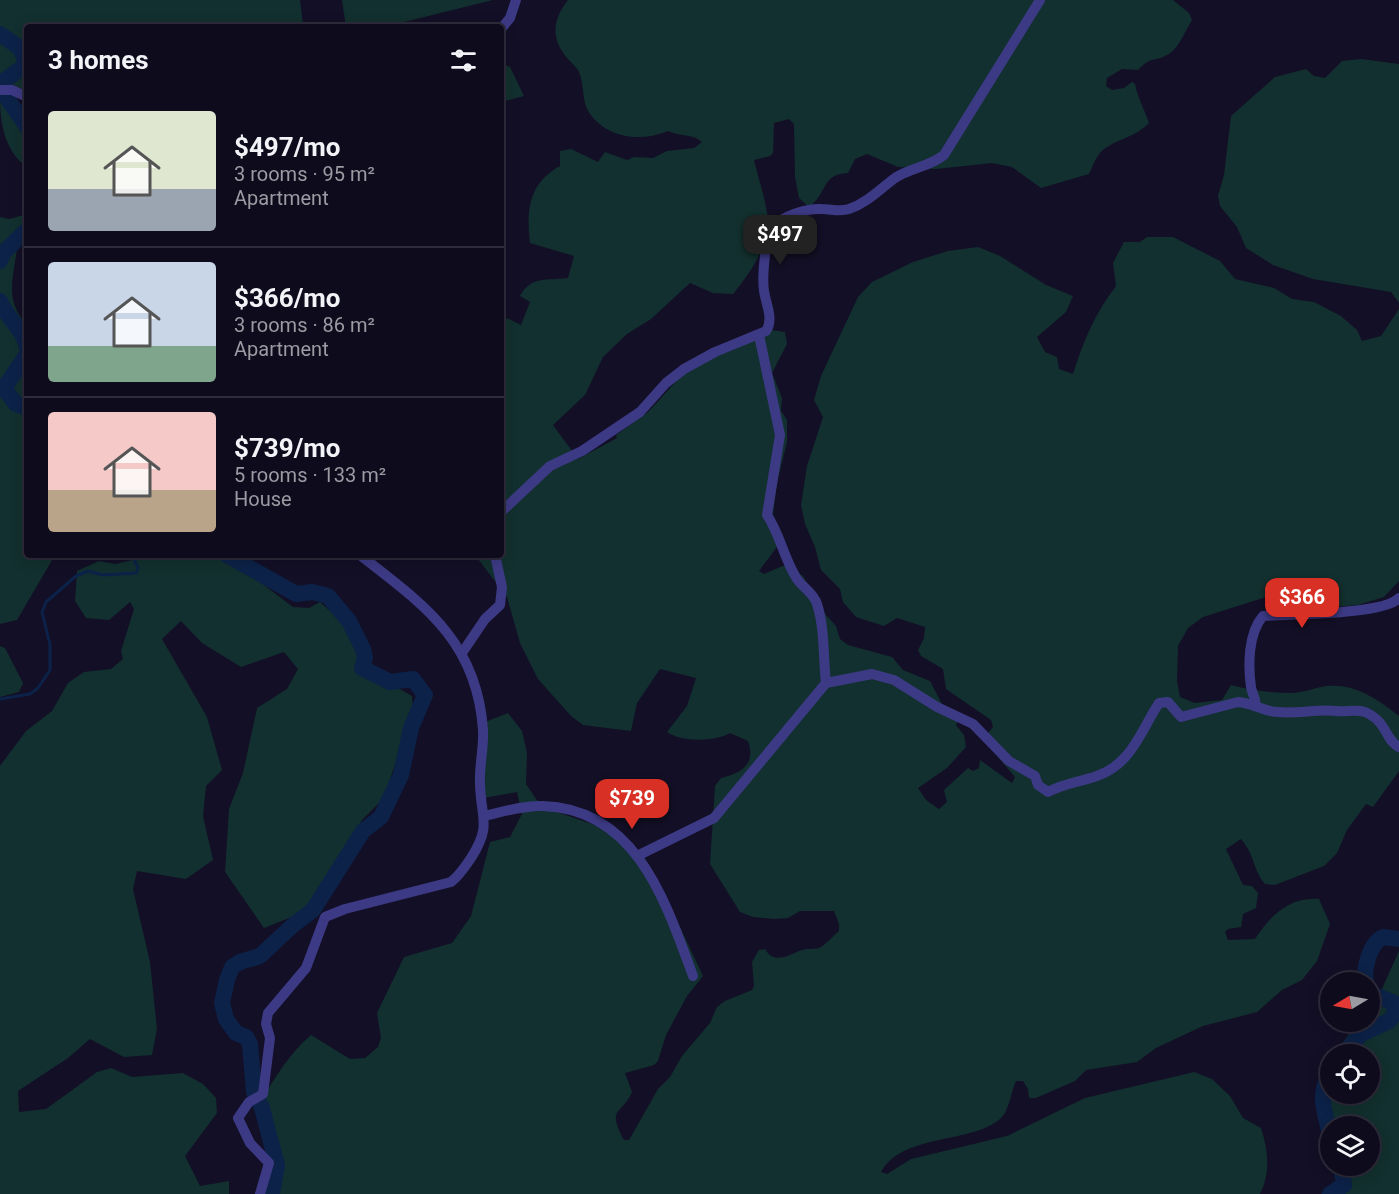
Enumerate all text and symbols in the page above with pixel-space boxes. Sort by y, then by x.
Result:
icon: filters [447,44,480,77]
text: 3 homes [48,45,149,75]
text: $497/mo [234,132,341,162]
icon: home [96,135,168,207]
text: 3 rooms · 95 m² [234,162,375,186]
text: Apartment [234,186,329,210]
pin: $497 [744,215,816,266]
text: $497 [757,222,803,246]
text: $366/mo [234,283,341,313]
icon: home [96,286,168,358]
text: 3 rooms · 86 m² [234,313,375,337]
text: Apartment [234,337,329,361]
text: $739/mo [234,433,341,463]
icon: home [96,436,168,508]
text: 5 rooms · 133 m² [234,463,386,487]
text: House [234,487,292,511]
pin: $366 [1266,578,1338,629]
text: $366 [1279,585,1325,609]
pin: $739 [596,779,668,830]
text: $739 [609,786,655,810]
north arrow [1320,972,1380,1032]
map controls [1320,972,1380,1176]
button: locate [1320,1044,1380,1104]
button: layers [1320,1116,1380,1176]

